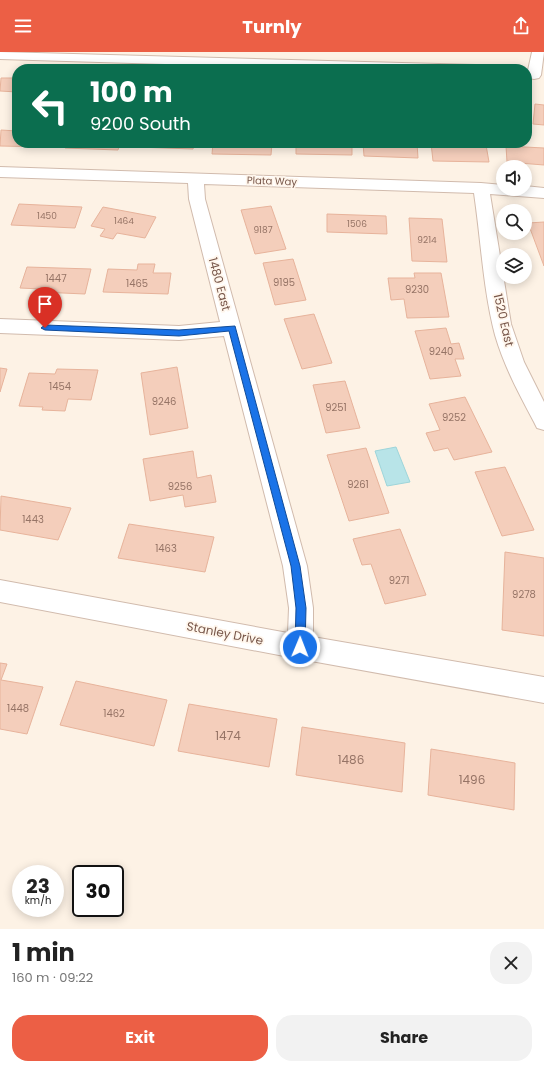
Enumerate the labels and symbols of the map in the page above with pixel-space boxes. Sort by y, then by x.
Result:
street label: Plata Way [247,173,298,189]
house number: 1450 [37,210,57,222]
house number: 1464 [114,215,134,227]
house number: 1506 [347,218,367,230]
house number: 9187 [253,224,273,236]
house number: 9214 [417,234,437,246]
street label: 1480 East [205,255,235,313]
house number: 1447 [45,271,67,286]
house number: 9195 [273,275,295,290]
house number: 1465 [126,276,148,291]
house number: 9230 [405,282,429,297]
pin [28,287,62,328]
street label: 1520 East [490,292,518,348]
house number: 9240 [429,344,453,359]
house number: 1454 [49,379,71,394]
house number: 9246 [152,394,176,409]
house number: 9251 [325,400,347,415]
house number: 9252 [442,410,466,425]
house number: 9261 [347,477,369,492]
house number: 9256 [168,479,192,494]
house number: 1443 [22,512,44,527]
house number: 1463 [155,541,177,556]
house number: 9271 [389,573,409,588]
house number: 9278 [512,587,536,602]
street label: Stanley Drive [185,617,265,649]
position arrow [279,626,321,668]
house number: 1448 [7,701,29,716]
house number: 1462 [103,706,125,721]
house number: 1474 [215,727,241,744]
house number: 1486 [338,751,364,768]
house number: 1496 [459,771,485,788]
speed limit sign: 30 [72,865,124,917]

